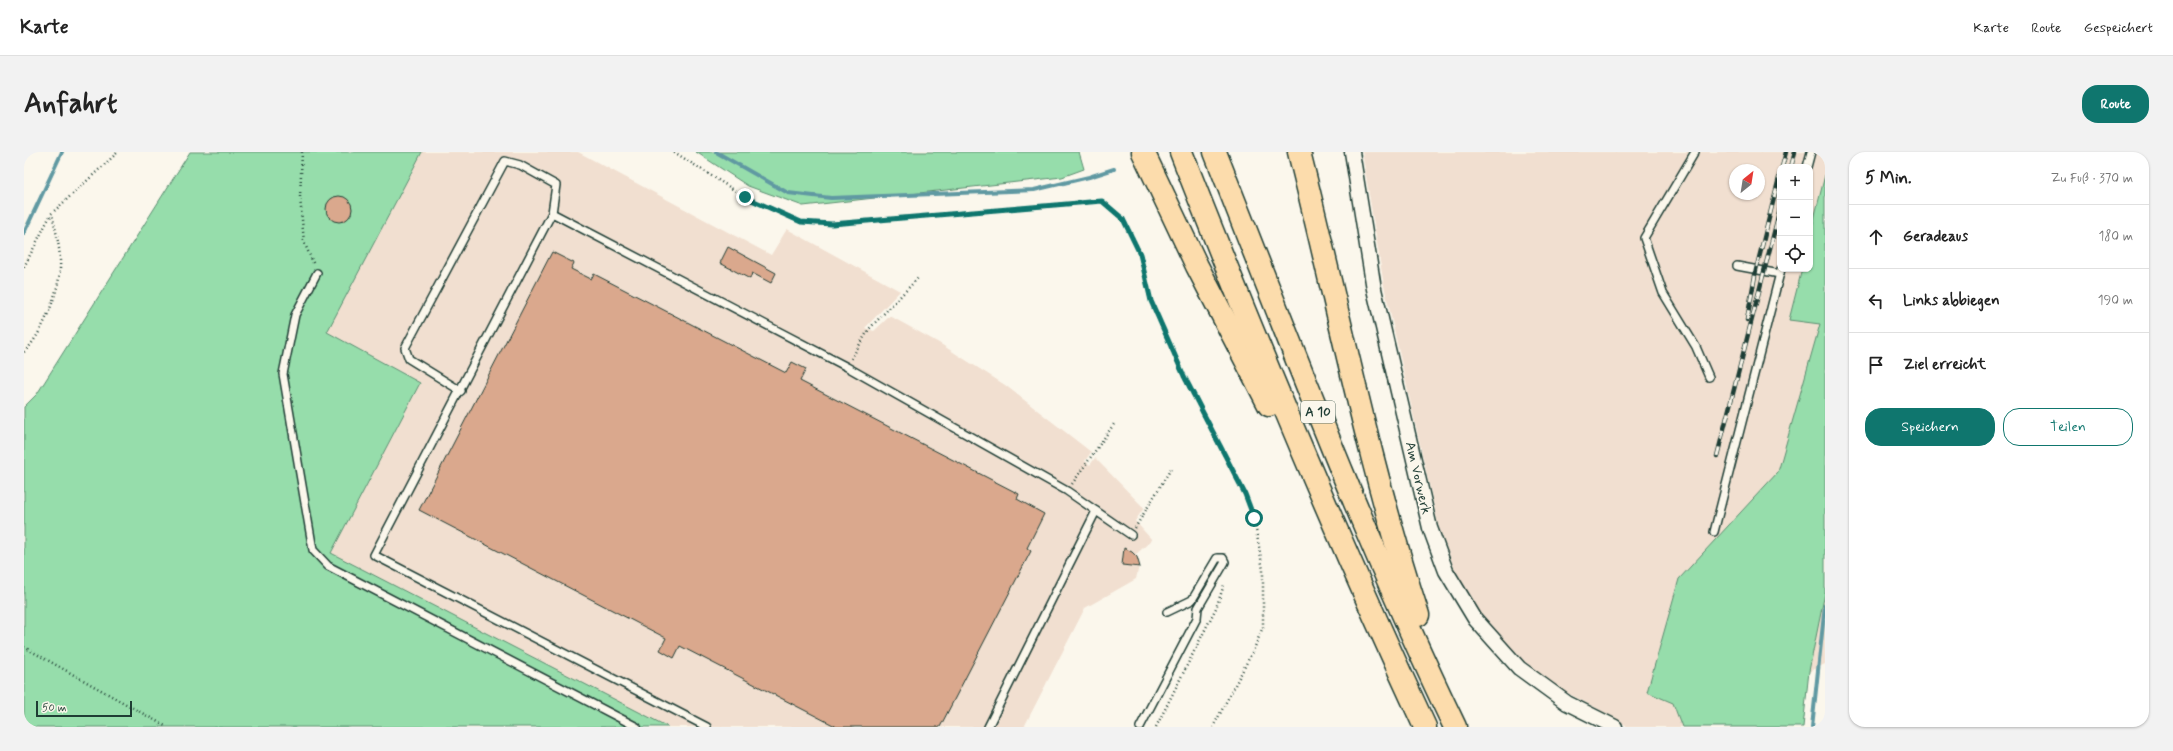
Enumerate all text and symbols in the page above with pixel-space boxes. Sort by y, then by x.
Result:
text: Karte [20,15,69,40]
text: Karte [1973,19,2009,37]
text: Route [2031,19,2062,37]
text: Gespeichert [2084,19,2153,37]
button: Route [2082,85,2149,123]
text: Anfahrt [24,86,117,123]
north arrow [1729,164,1765,200]
map controls [1777,164,1813,272]
button: + [1777,164,1813,200]
text: 5 Min. [1865,167,1912,189]
text: Zu Fuß · 370 m [2051,170,2133,187]
route end [736,188,754,206]
button: − [1777,200,1813,236]
icon: ahead [1865,226,1887,248]
text: Geradeaus [1903,227,1968,247]
text: 180 m [2098,228,2133,245]
button: locate [1777,236,1813,272]
icon: left [1865,290,1887,312]
text: Links abbiegen [1903,291,2000,311]
text: 190 m [2098,292,2133,309]
icon: arrive [1865,354,1887,376]
text: Ziel erreicht [1903,355,1986,375]
road number: A 10 [1301,401,1335,423]
button: Speichern [1865,408,1995,446]
button: Teilen [2003,408,2133,446]
street label: Am Vorwerk [1401,440,1435,516]
route start [1245,509,1263,527]
scale bar [36,699,132,718]
text: 50 m [42,701,67,715]

